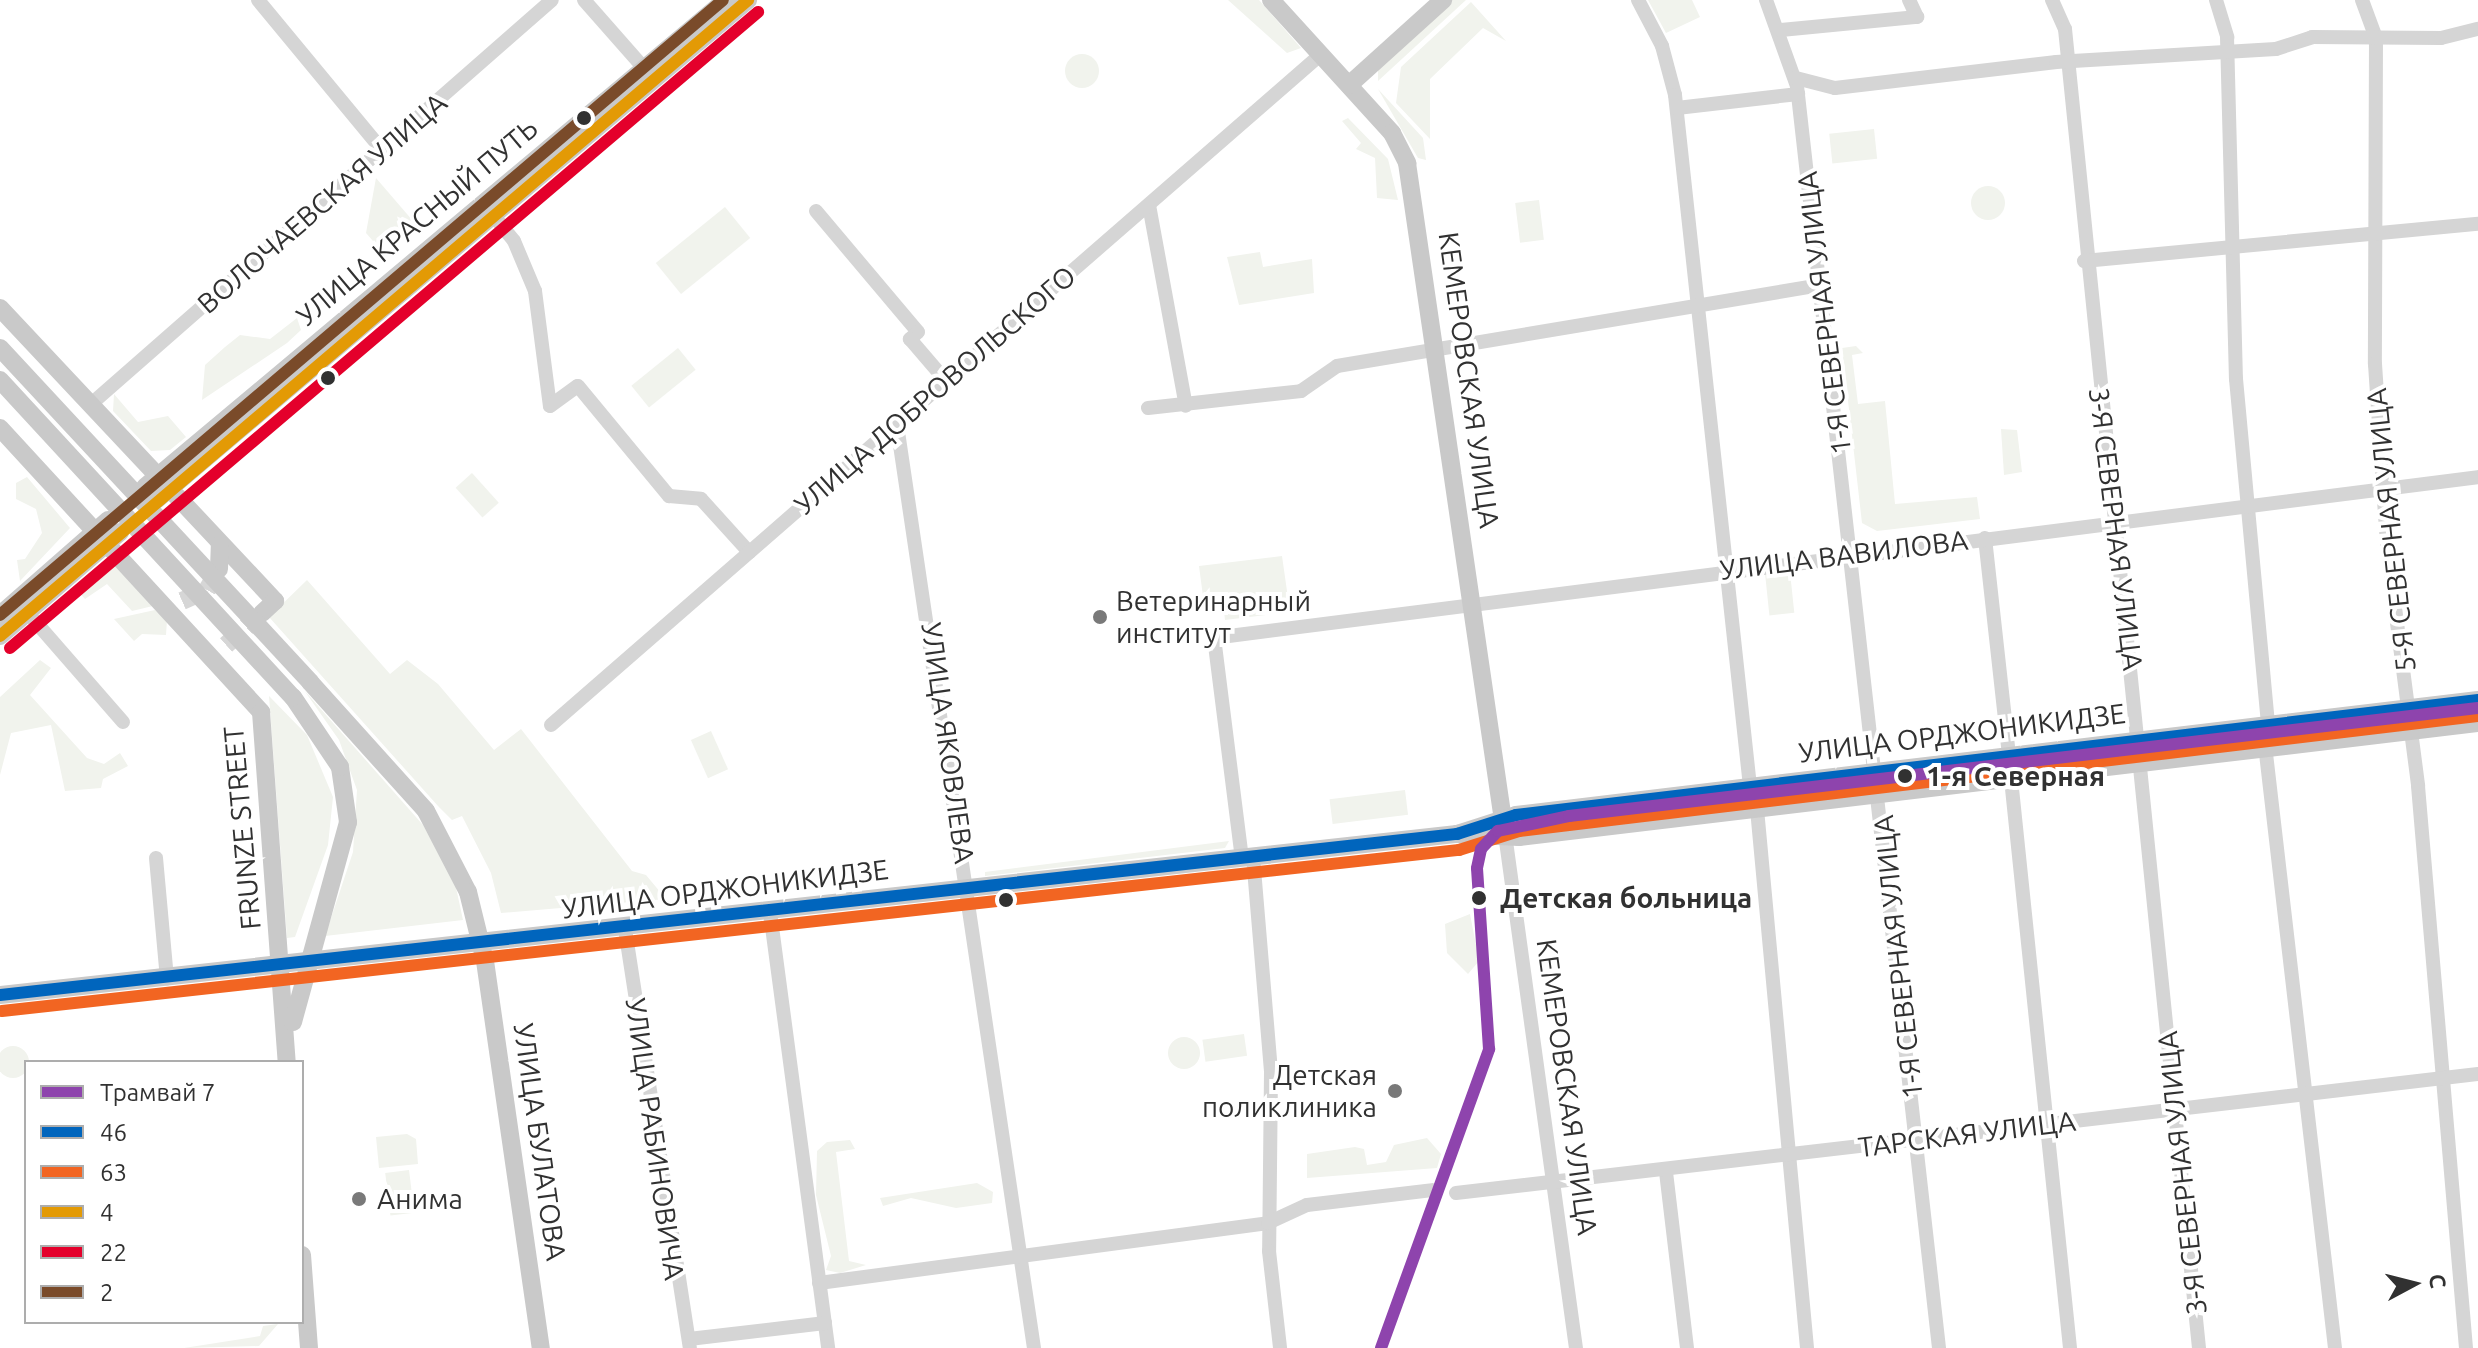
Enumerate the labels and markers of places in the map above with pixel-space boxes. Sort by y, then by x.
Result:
unlabelled marker [576,110,592,126]
unlabelled marker [320,370,336,386]
place label: Ветеринарный институт [1116,584,1311,650]
marker: Ветеринарный институт [1091,608,1109,626]
place label: 1-я Северная [1926,759,2105,793]
marker: 1-я Северная [1891,762,1919,790]
place label: Детская больница [1500,881,1752,915]
marker: Детская больница [1465,884,1493,912]
unlabelled marker [998,892,1014,908]
place label: Детская поликлиника [1202,1058,1377,1124]
marker: Детская поликлиника [1384,1080,1406,1102]
place label: Анима [377,1182,463,1216]
marker: Анима [348,1188,370,1210]

